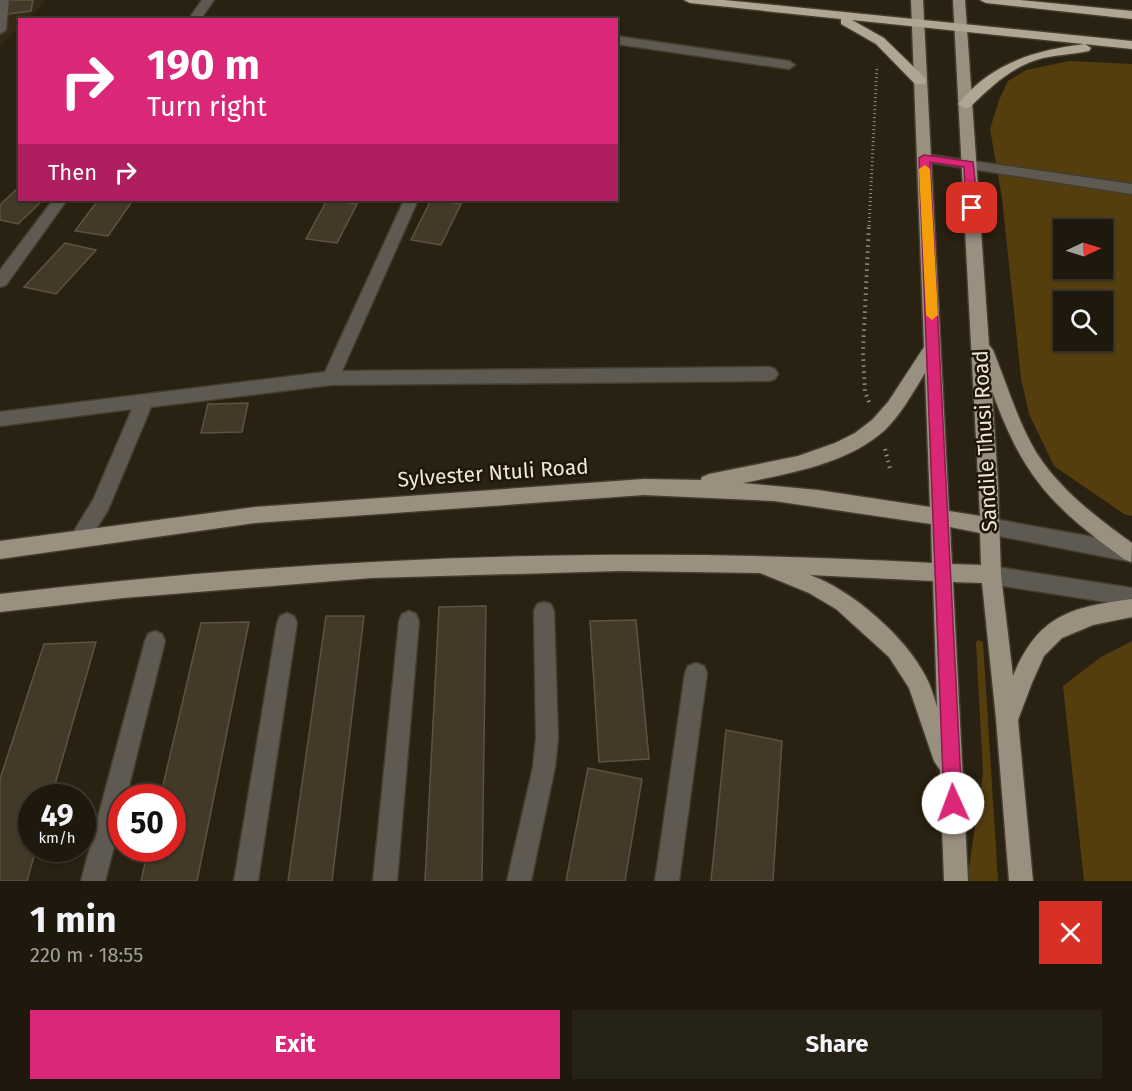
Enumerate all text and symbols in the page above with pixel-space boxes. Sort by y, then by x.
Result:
text: 190 m [147,40,260,90]
icon: right [48,42,126,120]
text: Turn right [147,91,267,123]
icon: right [109,156,142,189]
text: Then [48,159,97,186]
pin [946,182,997,233]
icon: arrive [955,191,988,224]
north arrow [1053,219,1113,279]
map controls [1053,219,1113,351]
button: search [1053,291,1113,351]
street label: Sandile Thusi Road [967,350,1003,532]
street label: Sylvester Ntuli Road [397,453,589,493]
position arrow [921,771,985,835]
speed limit sign: 50 [108,784,186,862]
text: 49 [40,798,74,834]
text: km/h [38,829,76,847]
text: 1 min [30,898,117,942]
button: close [1039,901,1102,964]
text: 220 m · 18:55 [30,943,143,967]
button: Exit [30,1010,560,1079]
button: Share [572,1010,1102,1079]

